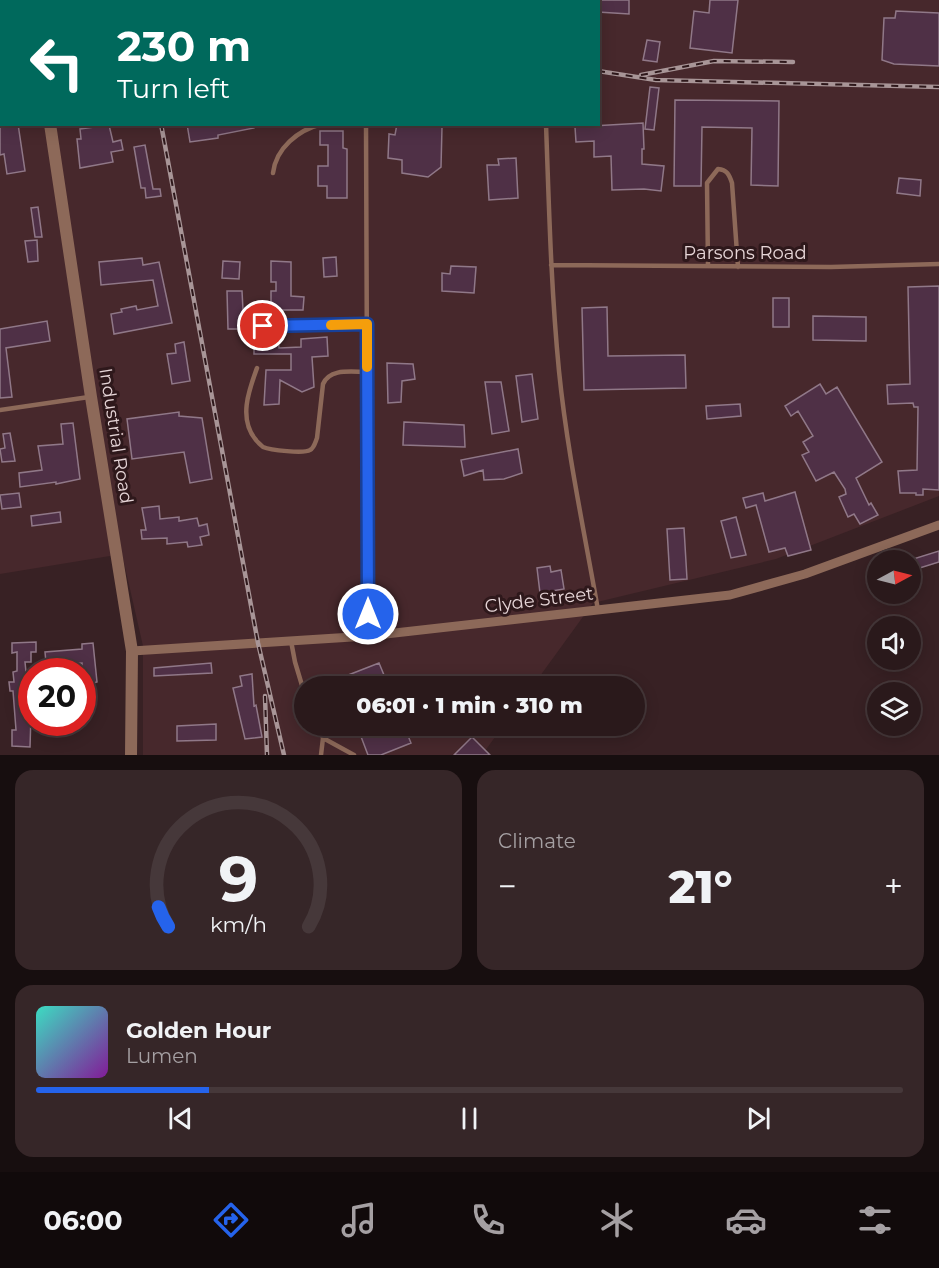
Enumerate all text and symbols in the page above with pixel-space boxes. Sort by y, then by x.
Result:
text: 230 m [117,20,251,72]
icon: left [18,24,96,102]
text: Turn left [117,72,230,105]
street label: Parsons Road [683,242,807,264]
pin [237,300,288,351]
icon: arrive [246,309,279,342]
street label: Industrial Road [94,367,138,505]
north arrow [867,550,921,604]
map controls [867,550,921,736]
position arrow [336,582,400,646]
street label: Clyde Street [483,582,595,618]
button: sound [867,616,921,670]
speed limit sign: 20 [18,658,96,736]
button: layers [867,682,921,736]
text: 06:01 · 1 min · 310 m [356,692,583,719]
text: Climate [498,829,576,853]
text: 9 [219,841,258,917]
text: 21° [669,859,732,914]
text: − [498,866,517,906]
text: + [884,866,903,906]
text: km/h [210,911,267,937]
text: Golden Hour [126,1017,271,1044]
text: Lumen [126,1044,198,1068]
icon: previous [164,1102,197,1135]
icon: pause [453,1102,486,1135]
icon: next [742,1102,775,1135]
icon: directions [210,1199,252,1241]
icon: music [338,1199,380,1241]
icon: phone [467,1199,509,1241]
icon: climate [596,1199,638,1241]
icon: car [725,1199,767,1241]
icon: filters [854,1199,896,1241]
text: 06:00 [43,1204,123,1237]

